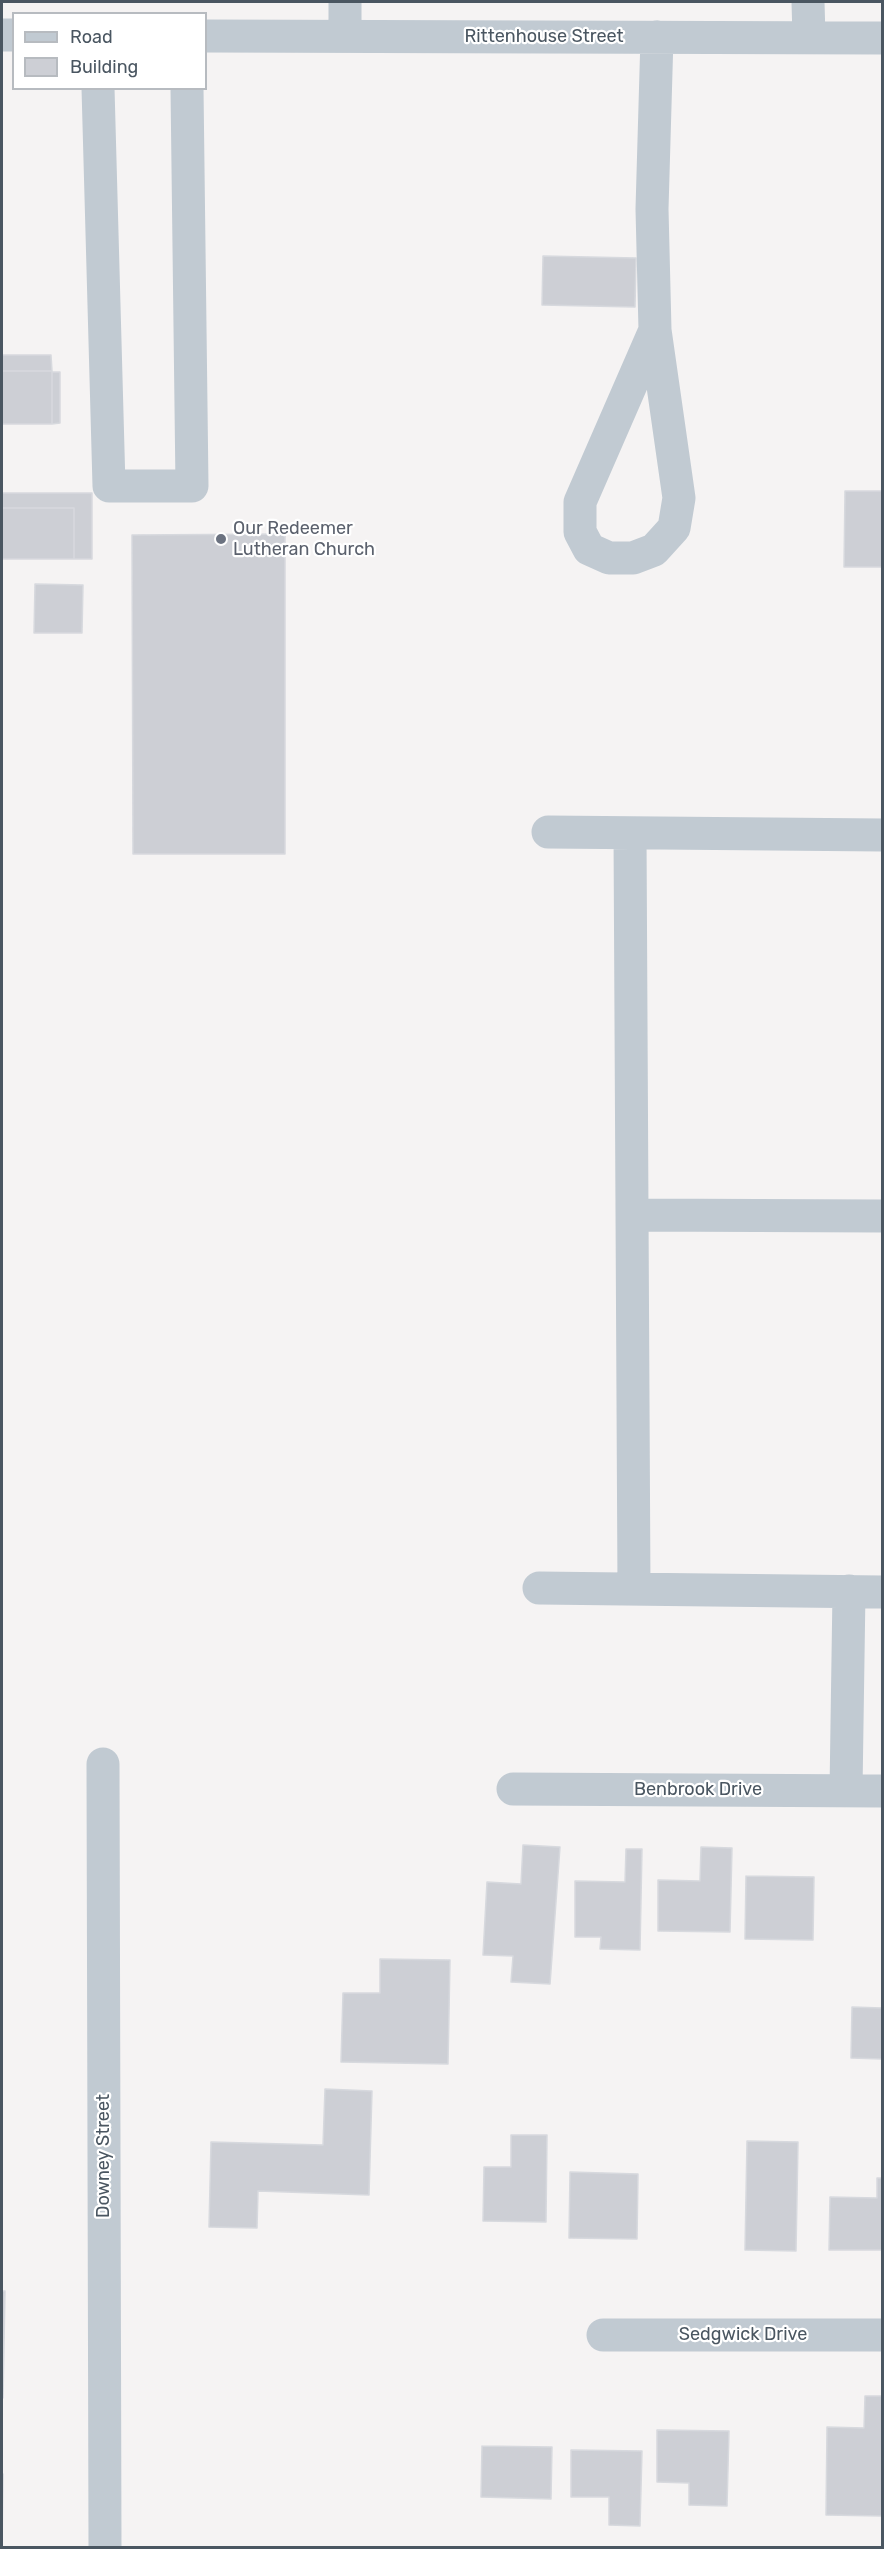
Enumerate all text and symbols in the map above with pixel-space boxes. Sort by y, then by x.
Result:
legend [12,12,207,90]
text: Road [70,26,113,48]
street label: Rittenhouse Street [464,26,624,48]
text: Building [70,56,138,78]
place label: Our Redeemer Lutheran Church [233,518,375,560]
marker: Our Redeemer Lutheran Church [214,532,228,546]
street label: Benbrook Drive [634,1779,762,1801]
street label: Downey Street [93,2094,115,2218]
street label: Sedgwick Drive [679,2324,807,2346]

